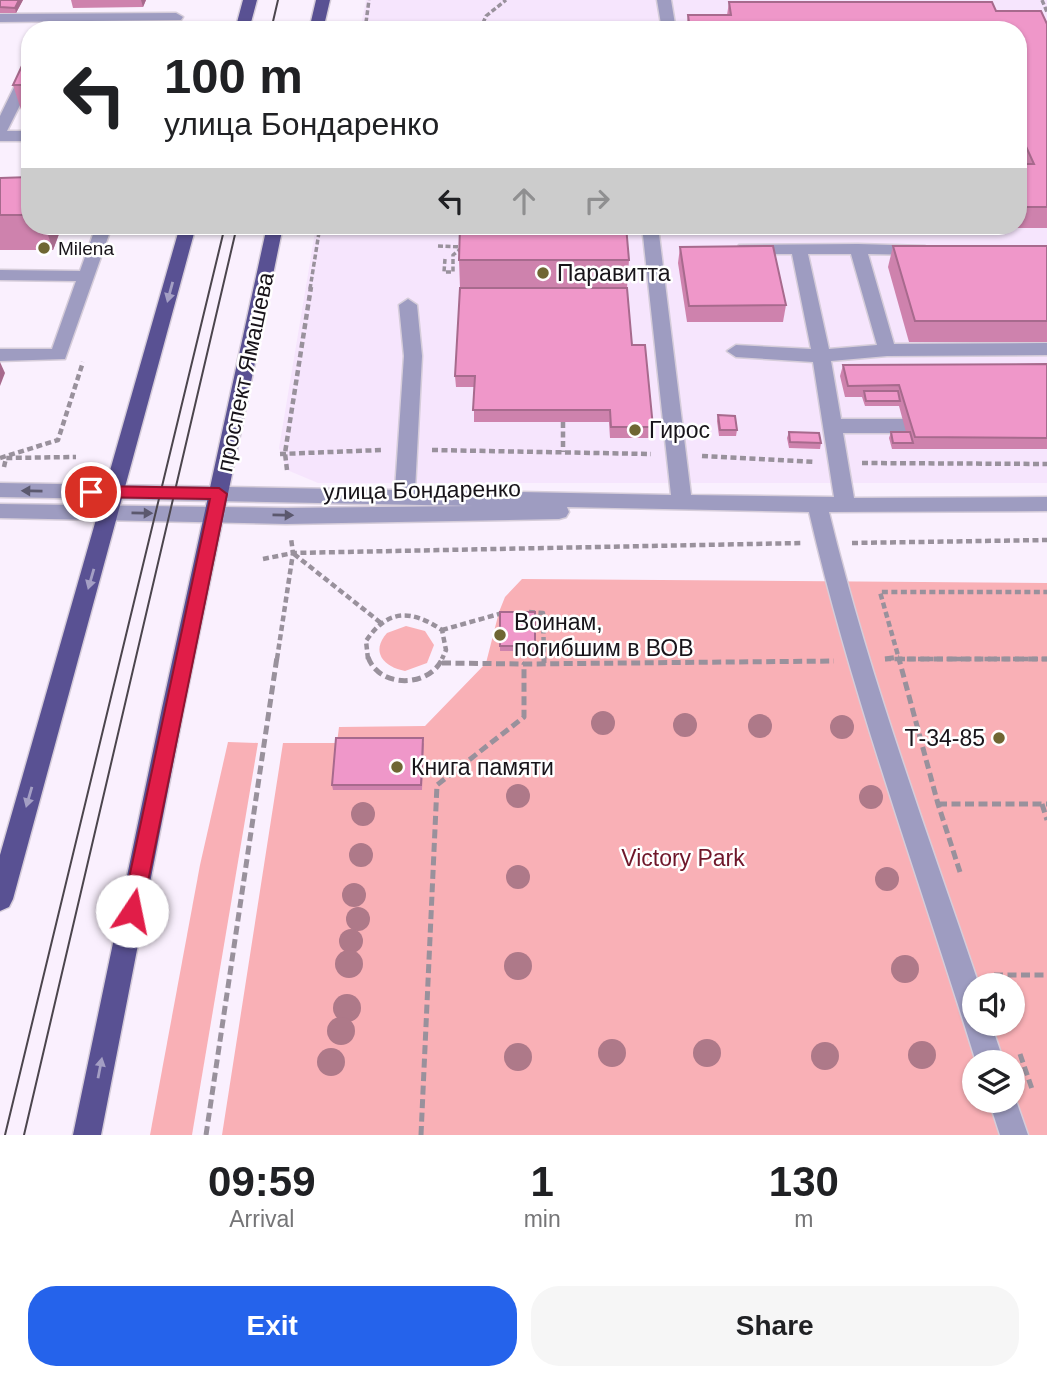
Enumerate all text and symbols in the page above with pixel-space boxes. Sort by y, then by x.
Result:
icon: left [49,49,140,140]
text: 100 m [164,49,303,103]
text: улица Бондаренко [164,106,439,142]
icon: left [432,182,470,220]
icon: ahead [505,182,543,220]
icon: right [578,182,616,220]
place label: Milena [58,238,114,259]
marker: Milena [36,240,52,256]
place label: Паравитта [557,260,671,286]
marker: Паравитта [535,265,551,281]
street label: проспект Ямашева [211,270,279,474]
one-way arrow [164,281,175,303]
place label: Гирос [649,417,710,443]
marker: Гирос [627,422,643,438]
pin [61,462,121,522]
icon: arrive [72,473,110,511]
street label: улица Бондаренко [323,475,521,505]
one-way arrow [21,485,43,496]
one-way arrow [131,507,153,519]
one-way arrow [272,510,294,521]
one-way arrow [85,568,95,589]
place label: Воинам, погибшим в ВОВ [514,609,694,661]
marker: Воинам, погибшим в ВОВ [492,627,508,643]
place label: Т-34-85 [904,725,985,751]
marker: Т-34-85 [991,730,1007,746]
place label: Книга памяти [411,754,554,780]
marker: Книга памяти [389,759,405,775]
one-way arrow [23,787,33,808]
park label: Victory Park [621,845,745,871]
position arrow [95,874,169,948]
map controls [962,973,1025,1113]
button: sound [962,973,1025,1036]
button: layers [962,1050,1025,1113]
one-way arrow [95,1057,106,1079]
text: 09:59 [208,1158,316,1205]
text: 1 [530,1158,554,1205]
text: 130 [769,1158,839,1205]
text: Arrival [229,1206,294,1232]
text: min [524,1206,561,1232]
text: m [794,1206,813,1232]
button: Exit [28,1286,517,1366]
button: Share [531,1286,1019,1366]

